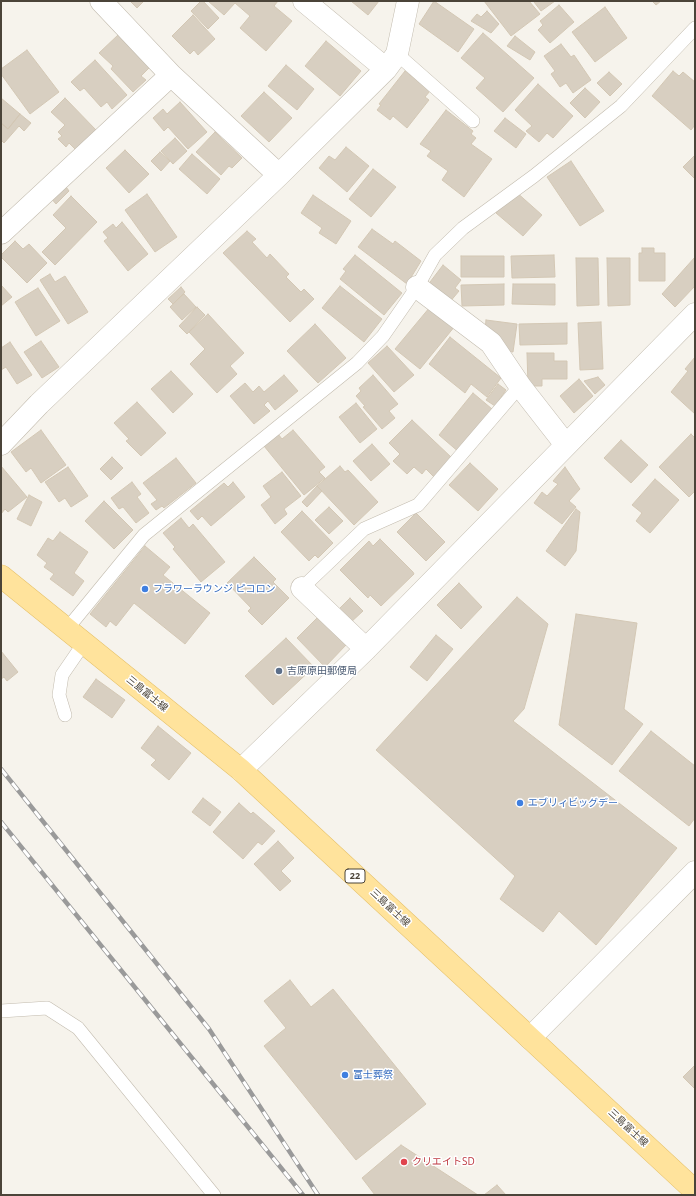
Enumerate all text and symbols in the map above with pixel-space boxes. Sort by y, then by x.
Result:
place label: フラワーラウンジ ピコロン [153,583,276,595]
marker: フラワーラウンジ ピコロン [140,584,150,594]
place label: 吉原原田郵便局 [287,665,357,677]
marker: 吉原原田郵便局 [274,666,284,676]
street label: 三島富士線 [124,674,170,714]
place label: エブリィビッグデー [528,797,618,809]
marker: エブリィビッグデー [515,798,525,808]
road number: 22 [345,869,365,883]
street label: 三島富士線 [368,887,412,929]
place label: 富士葬祭 [353,1069,393,1081]
marker: 富士葬祭 [340,1070,350,1080]
street label: 三島富士線 [606,1107,650,1149]
place label: クリエイトSD [412,1156,475,1168]
marker: クリエイトSD [399,1157,409,1167]

